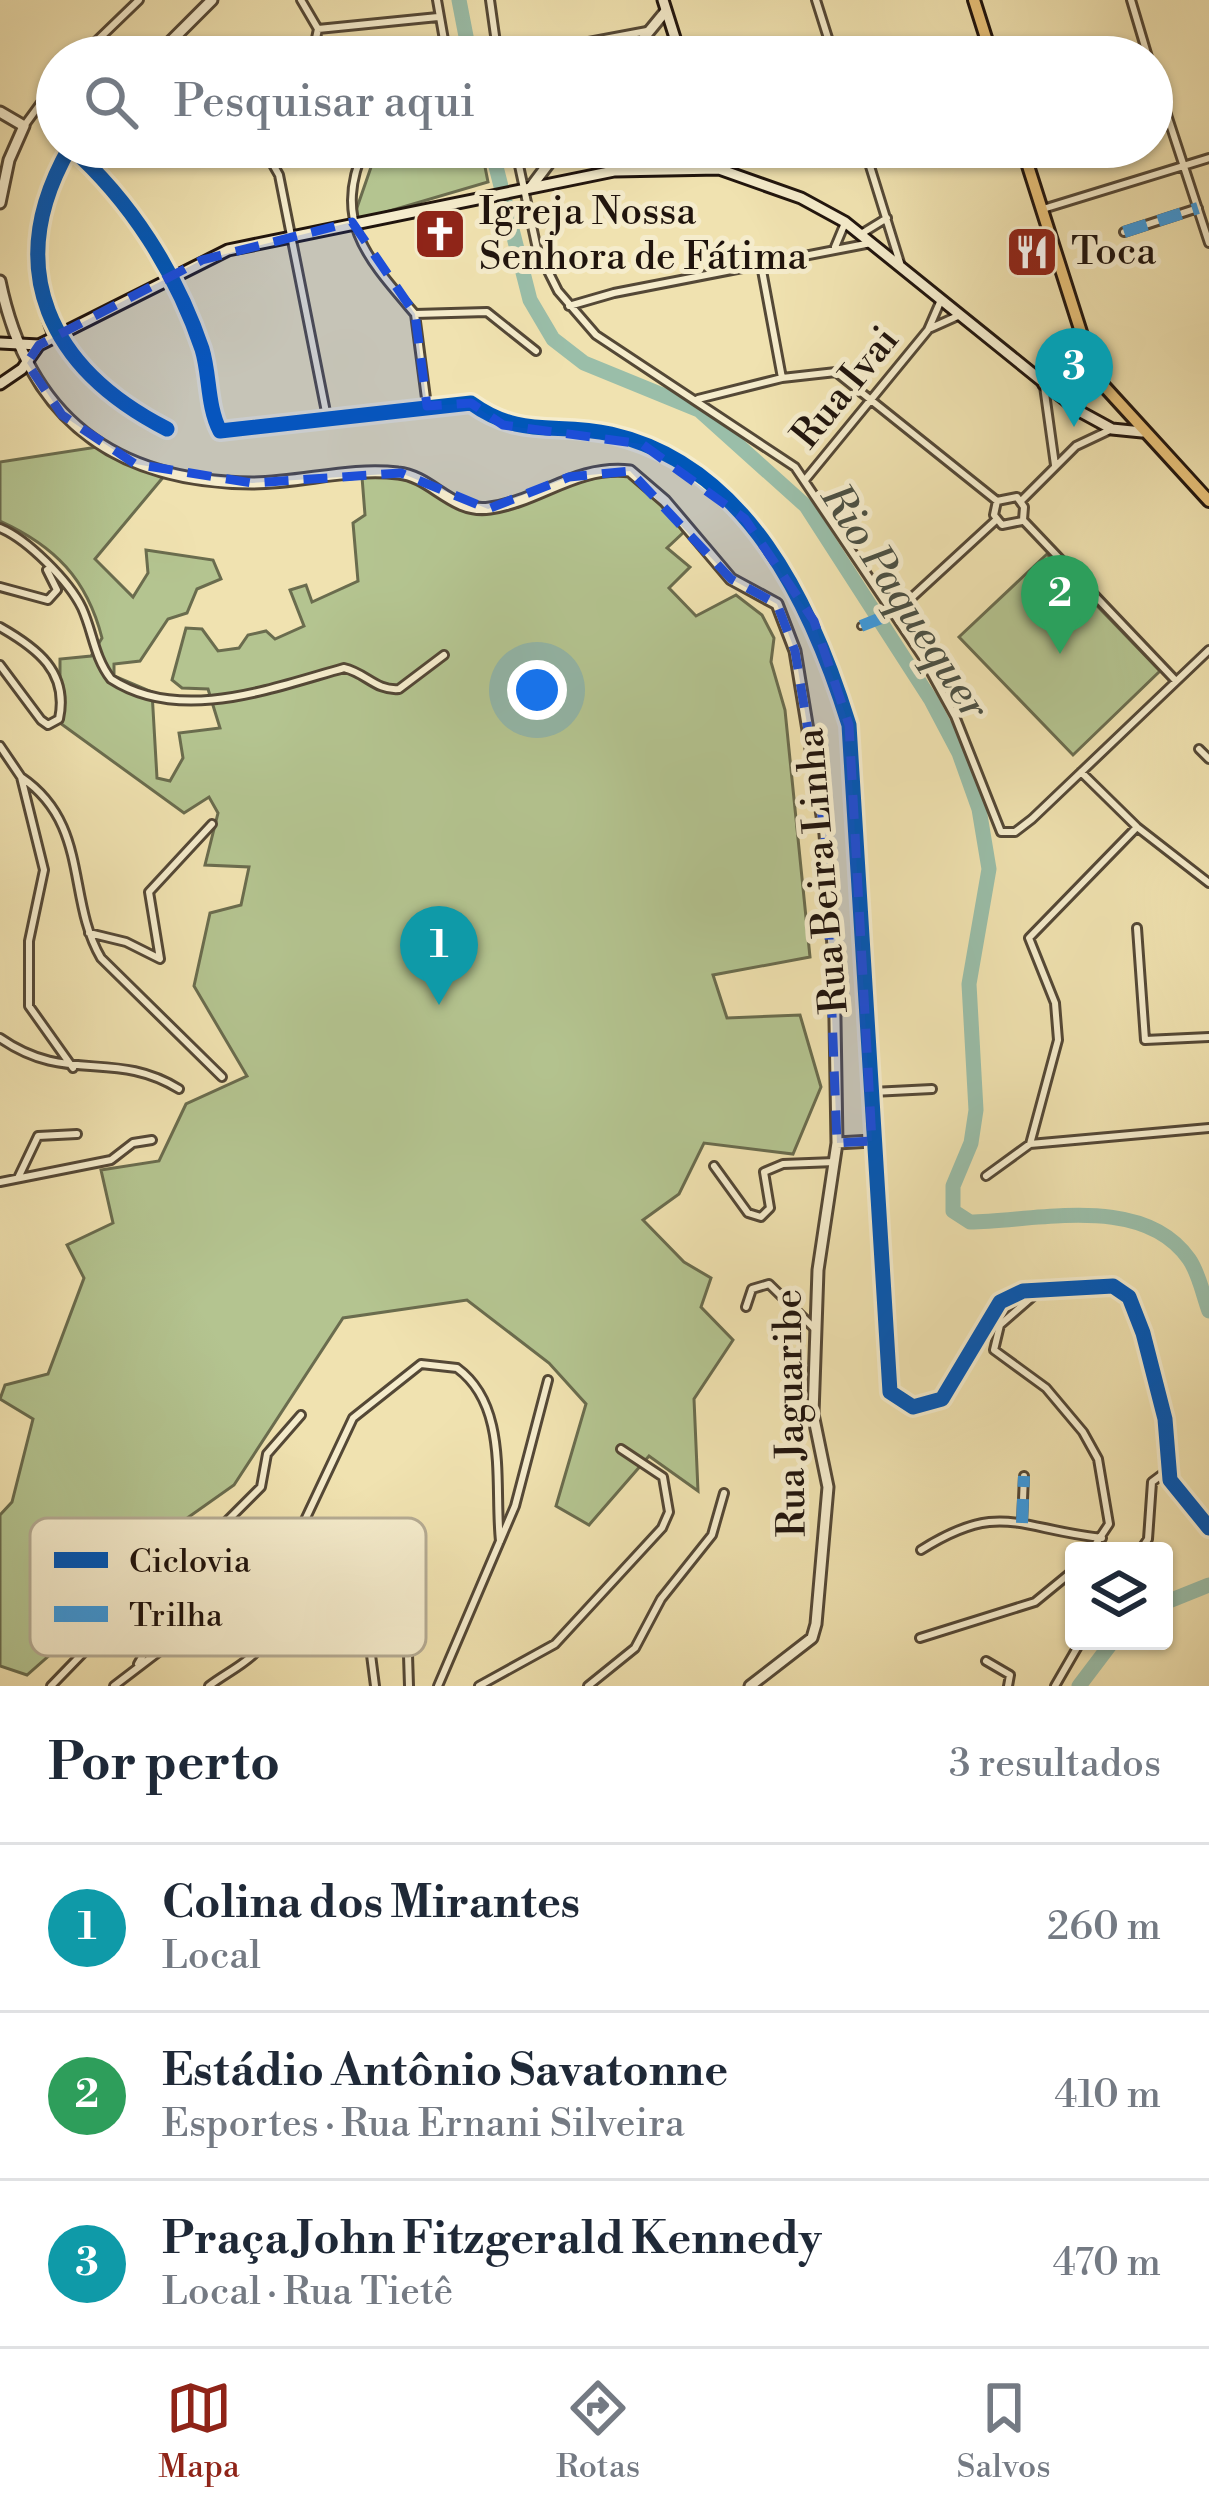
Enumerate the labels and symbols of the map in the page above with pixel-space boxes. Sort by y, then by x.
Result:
place label: Igreja Nossa Senhora de Fátima [479,188,808,282]
church icon: Igreja Nossa Senhora de Fátima [412,206,468,262]
restaurant icon: Toca [1004,224,1060,280]
place label: Toca [1071,228,1157,277]
street label: Rua Ivai [782,317,910,459]
pin: 3 [1035,328,1113,427]
water label: Rio Paquequer [808,473,1000,731]
pin: 2 [1021,555,1099,654]
your location [507,660,567,720]
street label: Rua Beira Linha [786,726,860,1016]
pin: 1 [400,906,478,1005]
street label: Rua Jaguaribe [764,1289,818,1537]
legend [30,1518,426,1656]
text: Ciclovia [129,1542,251,1583]
text: Trilha [129,1596,223,1637]

